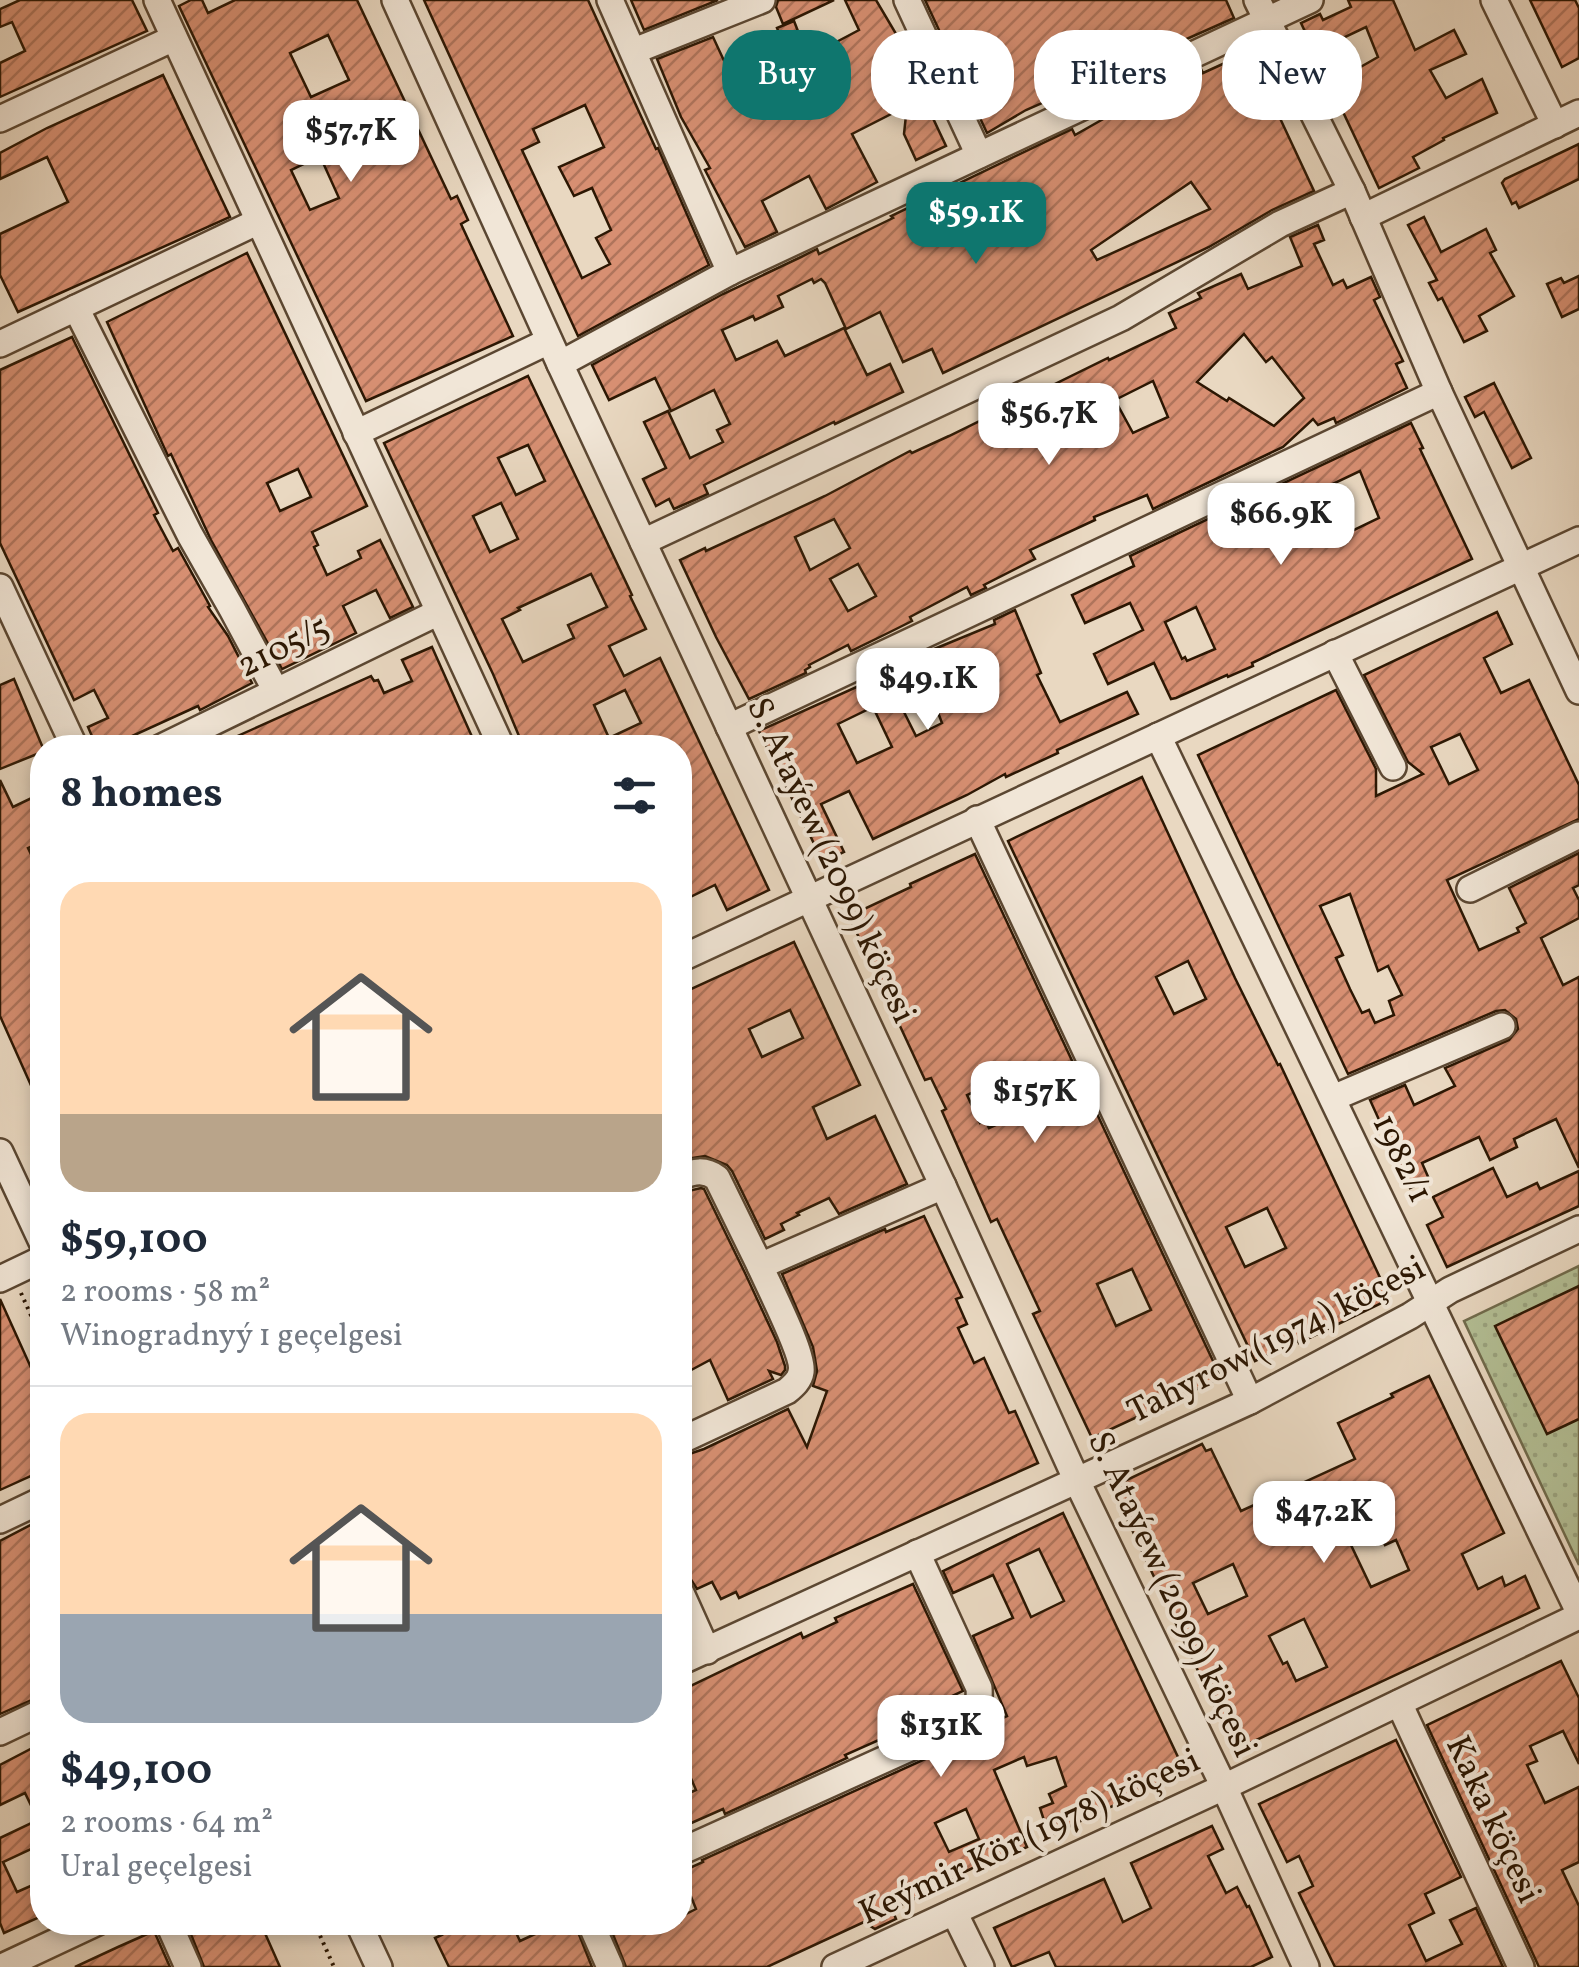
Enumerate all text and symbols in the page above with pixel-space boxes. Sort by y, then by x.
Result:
chip: Buy [722,30,851,120]
chip: Rent [871,30,1014,120]
chip: Filters [1034,30,1202,120]
chip: New [1222,30,1362,120]
pin: $57.7K [270,100,432,185]
text: $57.7K [305,110,397,154]
pin: $59.1K [895,182,1057,267]
text: $59.1K [928,192,1024,236]
pin: $56.7K [968,383,1130,468]
text: $56.7K [1000,393,1098,437]
pin: $66.9K [1200,483,1362,568]
text: $66.9K [1230,493,1332,537]
street label: 2105/5 [230,605,338,691]
pin: $49.1K [847,648,1009,733]
text: $49.1K [878,658,978,702]
street label: S. Ataýew (2099) köçesi [733,690,927,1032]
text: 8 homes [60,766,223,825]
icon: filters [607,768,662,823]
icon: home [271,947,451,1127]
pin: $157K [965,1061,1105,1146]
text: $157K [993,1071,1077,1115]
street label: 1982/1 [1359,1106,1443,1212]
text: $59,100 [60,1212,208,1271]
street label: Tahyrow (1974) köçesi [1120,1245,1434,1437]
text: 2 rooms · 58 m² [60,1271,270,1315]
text: Winogradnyý 1 geçelgesi [60,1315,403,1359]
street label: S. Ataýew (2099) köçesi [1074,1424,1268,1766]
icon: home [271,1478,451,1658]
pin: $47.2K [1243,1481,1405,1566]
text: $47.2K [1275,1491,1373,1535]
pin: $131K [871,1695,1011,1780]
text: $131K [899,1705,983,1749]
street label: Kaka köçesi [1432,1728,1552,1912]
street label: Keýmir Kör (1978) köçesi [852,1738,1208,1938]
text: $49,100 [60,1743,212,1802]
text: 2 rooms · 64 m² [60,1802,273,1846]
text: Ural geçelgesi [60,1846,252,1890]

